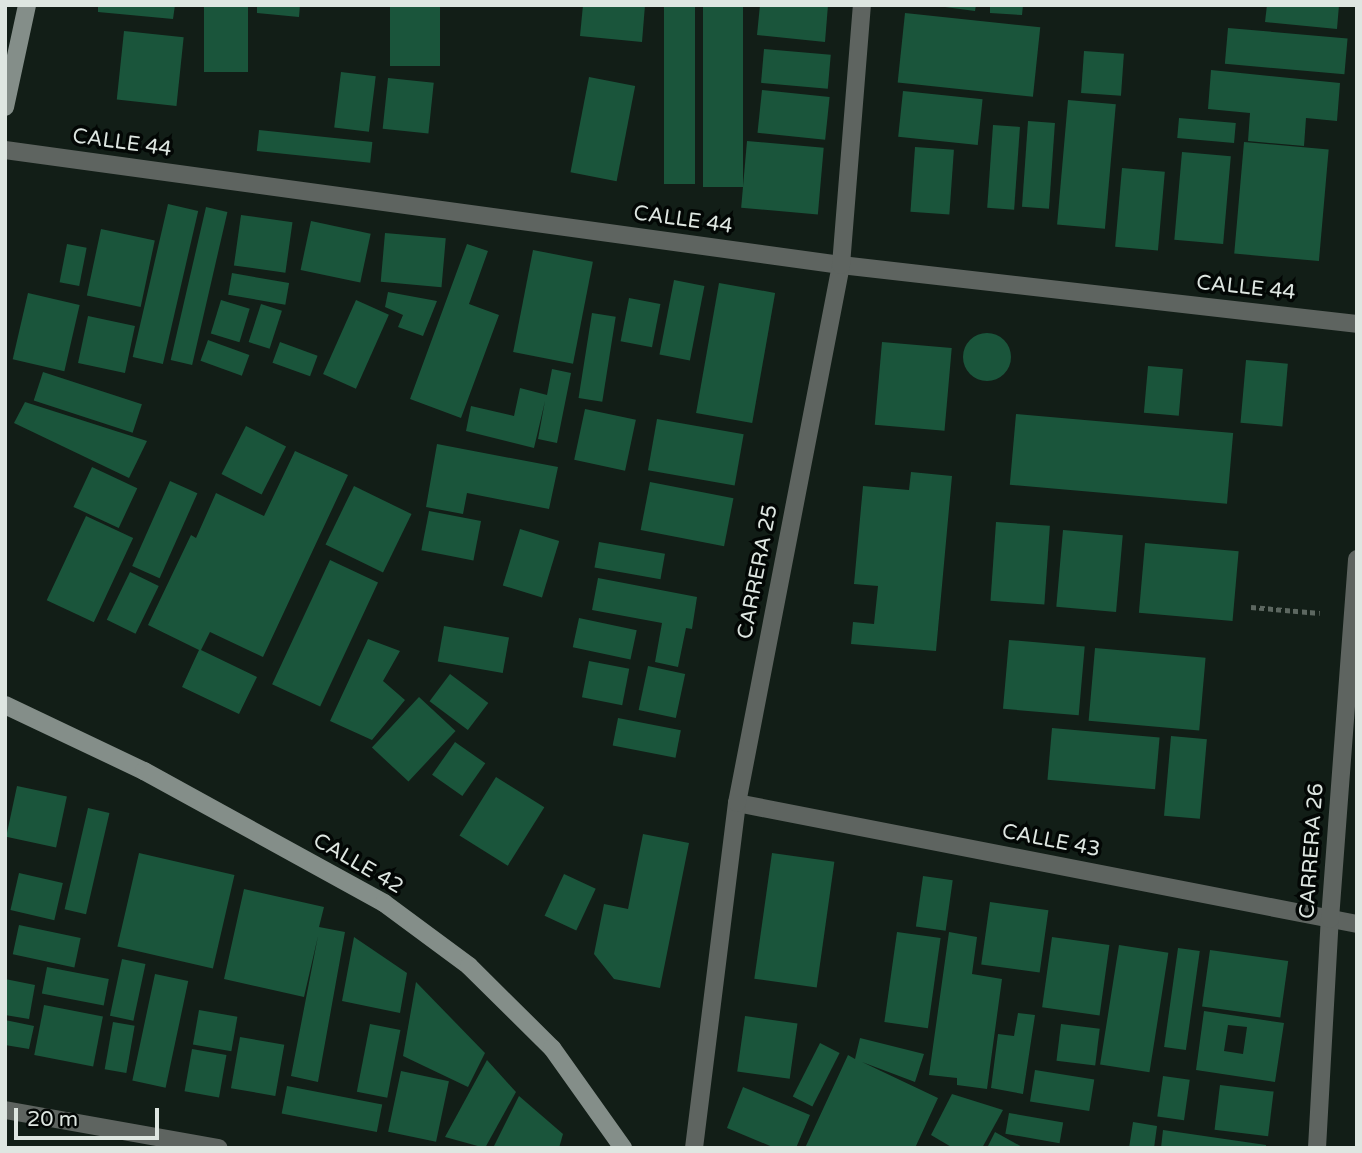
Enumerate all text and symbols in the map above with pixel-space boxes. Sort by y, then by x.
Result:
street label: CALLE 44 [71,124,173,162]
street label: CALLE 44 [632,201,734,239]
street label: CALLE 44 [1195,270,1297,306]
street label: CARRERA 25 [733,503,783,641]
street label: CARRERA 26 [1295,782,1329,920]
street label: CALLE 43 [1000,819,1102,863]
street label: CALLE 42 [309,828,407,900]
scale bar [18,1094,163,1138]
text: 20 m [27,1107,78,1132]

